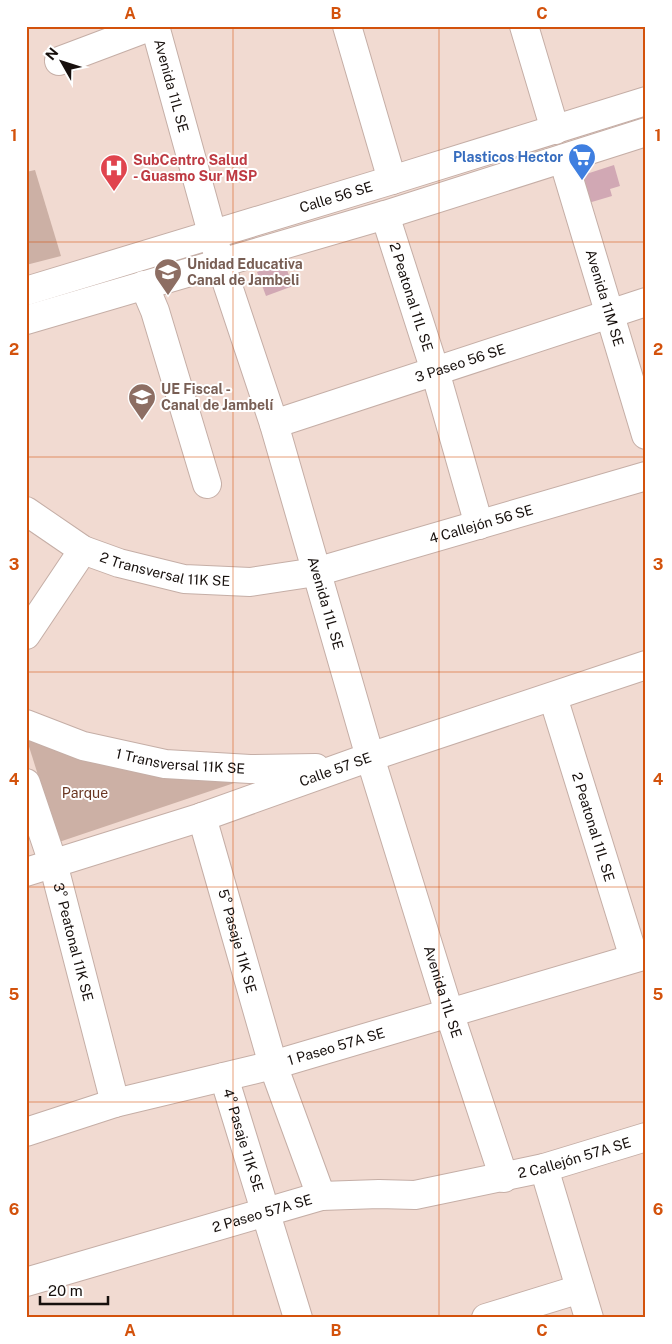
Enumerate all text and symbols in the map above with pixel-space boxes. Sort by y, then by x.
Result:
text: A [124,4,136,23]
text: B [331,4,342,23]
text: C [536,4,548,23]
street label: Avenida 11L SE [151,37,192,134]
north arrow [38,38,88,88]
text: N [42,45,62,63]
text: 1 [11,126,17,145]
text: 1 [655,126,661,145]
supermarket icon: Plasticos Hector [567,142,597,181]
place label: Plasticos Hector [453,149,563,165]
place label: SubCentro Salud - Guasmo Sur MSP [133,152,257,184]
hospital icon: SubCentro Salud - Guasmo Sur MSP [99,153,129,192]
street label: Calle 56 SE [298,178,375,216]
street label: 2 Peatonal 11L SE [386,240,436,353]
street label: Avenida 11M SE [583,248,627,348]
place label: Unidad Educativa Canal de Jambeli [187,256,303,288]
school or university icon: Unidad Educativa Canal de Jambeli [153,257,183,296]
text: 2 [9,340,19,359]
text: 2 [653,340,663,359]
street label: 3 Paseo 56 SE [413,341,507,385]
place label: UE Fiscal - Canal de Jambelí [161,381,275,413]
school or university icon: UE Fiscal - Canal de Jambelí [127,382,157,421]
street label: 4 Callejón 56 SE [427,501,535,547]
street label: 2 Transversal 11K SE [98,549,230,589]
text: 3 [9,555,19,574]
street label: Avenida 11L SE [305,555,347,651]
text: 3 [653,555,663,574]
street label: 1 Transversal 11K SE [114,745,245,777]
street label: Calle 57 SE [297,749,374,790]
text: 4 [9,770,20,789]
street label: 2 Peatonal 11L SE [569,770,618,883]
text: 4 [653,770,664,789]
park label: Parque [62,785,108,801]
street label: 3° Peatonal 11K SE [50,881,96,1003]
street label: 5° Pasaje 11K SE [215,887,260,995]
street label: Avenida 11L SE [421,944,465,1040]
text: 5 [9,985,20,1004]
text: 5 [653,985,664,1004]
street label: 1 Paseo 57A SE [286,1024,387,1068]
street label: 4° Pasaje 11K SE [220,1086,267,1194]
street label: 2 Callejón 57A SE [516,1134,633,1181]
street label: 2 Paseo 57A SE [210,1191,314,1235]
text: 6 [9,1200,19,1219]
text: 6 [653,1200,663,1219]
scale bar [40,1274,108,1306]
text: 20 m [48,1282,83,1299]
text: A [124,1321,136,1340]
text: B [331,1321,342,1340]
text: C [536,1321,548,1340]

